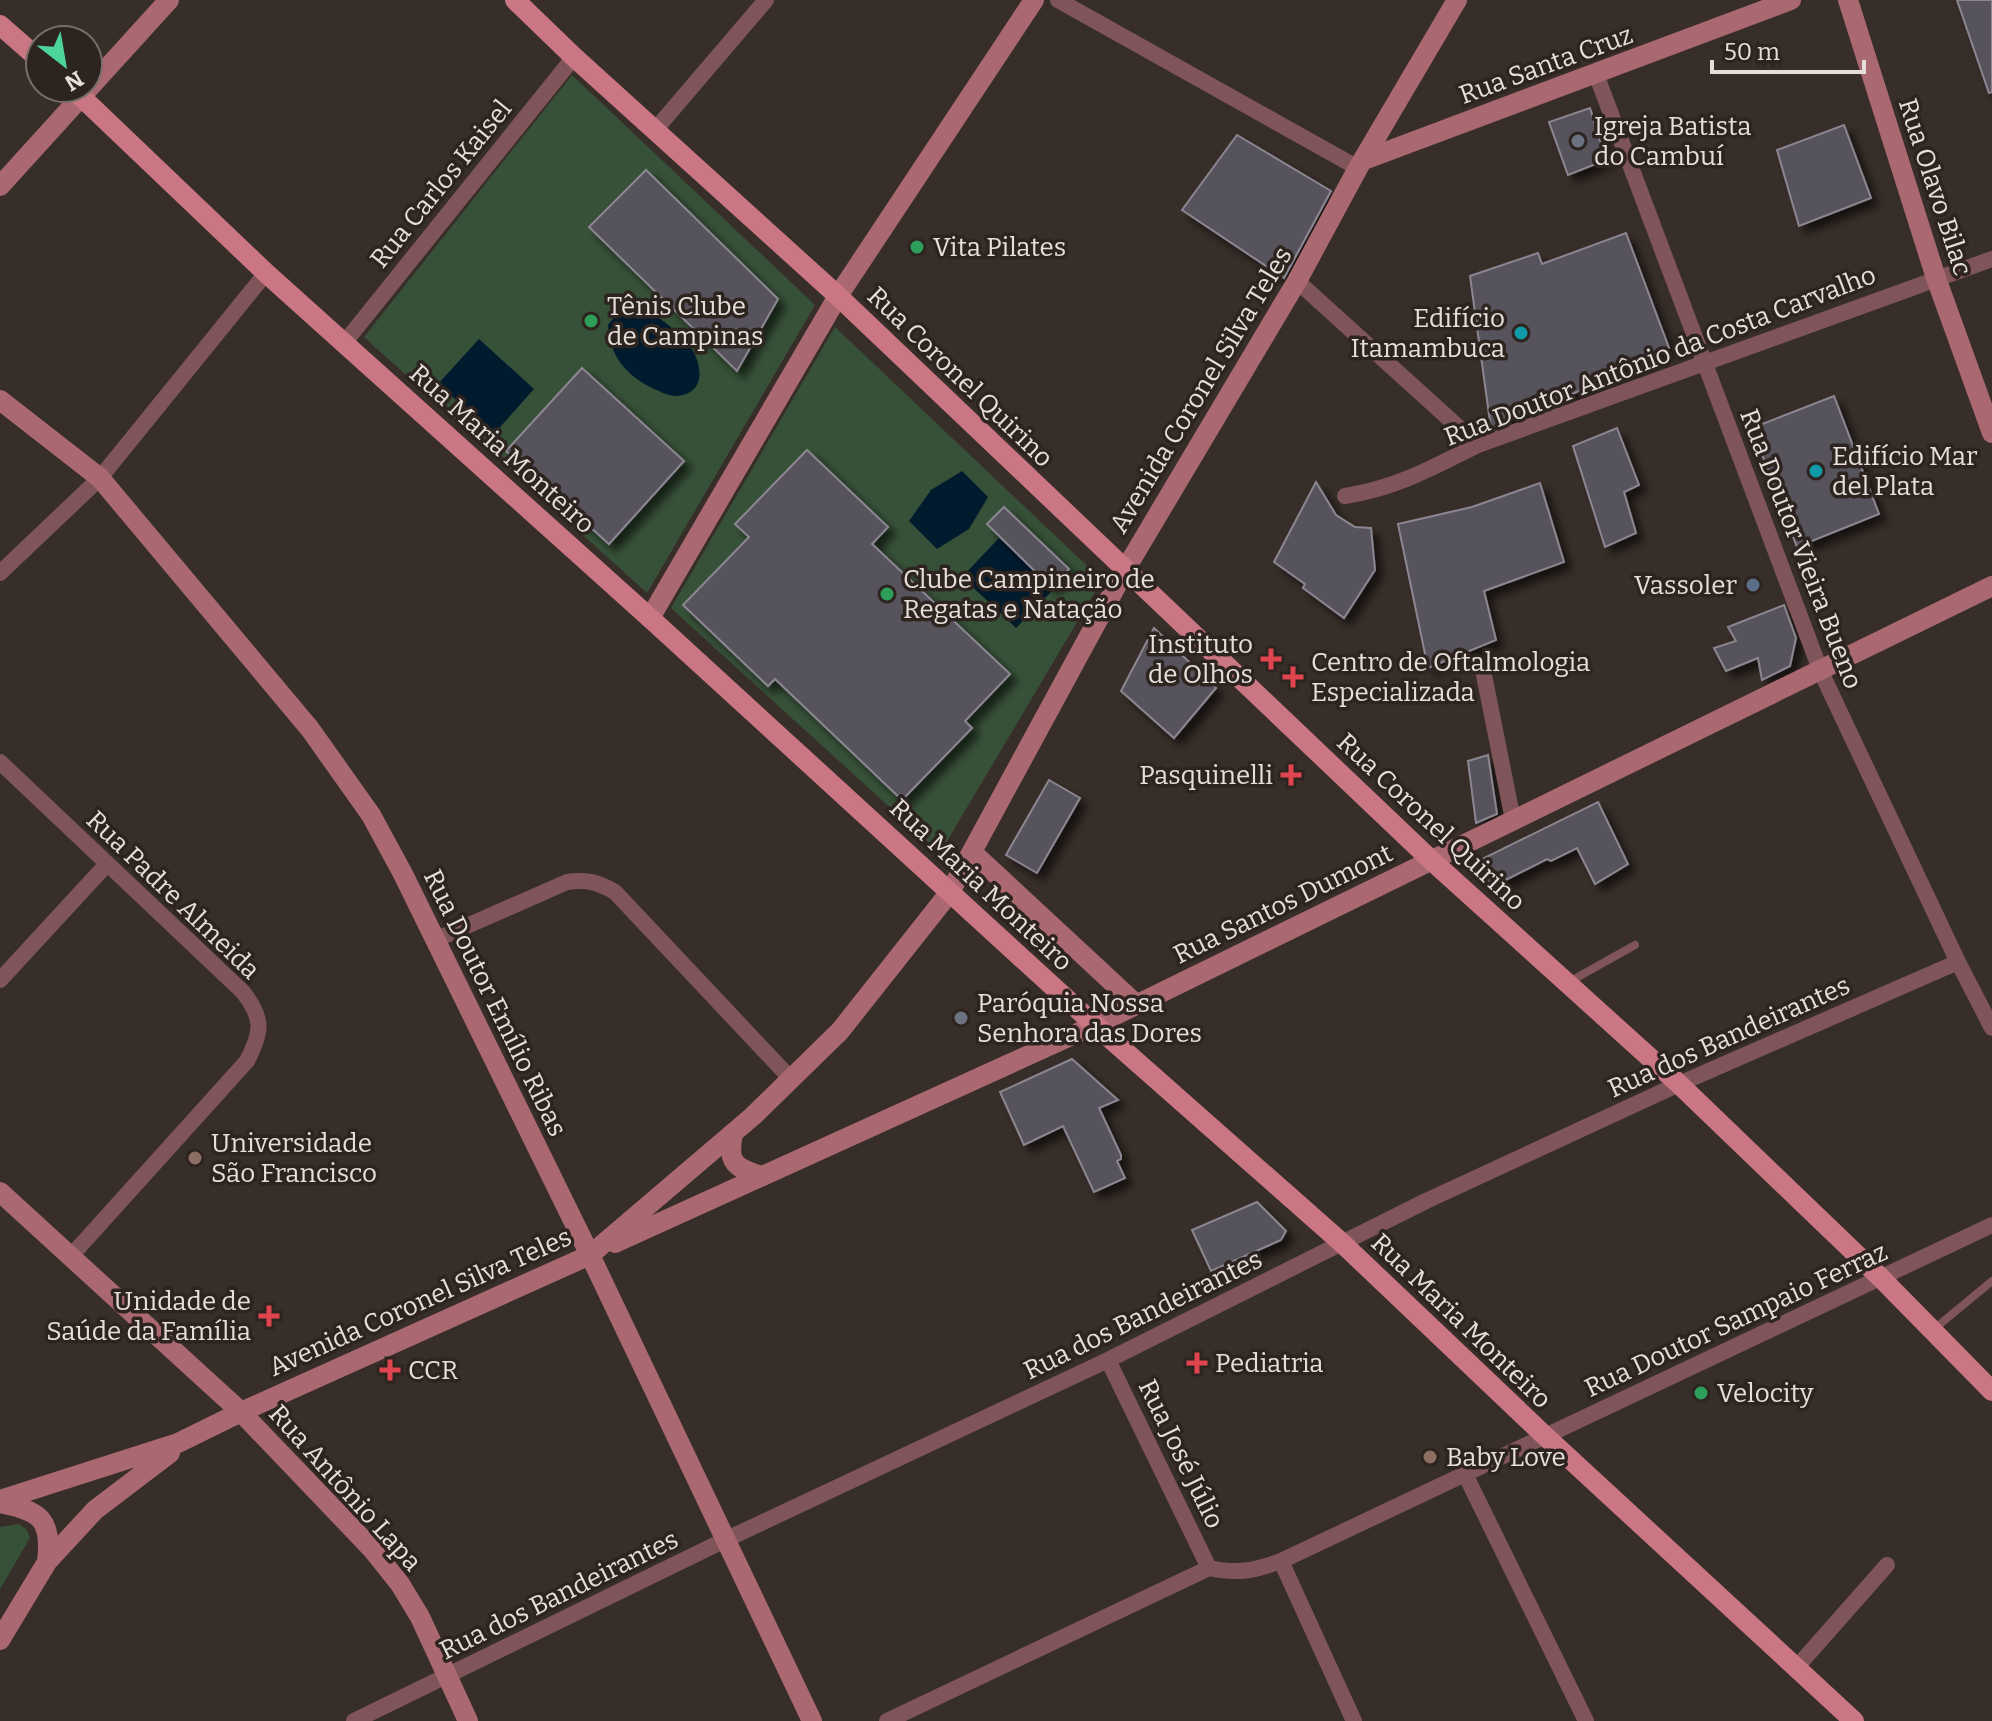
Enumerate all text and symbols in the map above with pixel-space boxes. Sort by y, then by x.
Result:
street label: Rua Santa Cruz [1455,19,1637,111]
north arrow [24,24,104,104]
scale bar [1712,24,1864,74]
text: 50 m [1724,38,1780,66]
text: N [60,65,88,97]
street label: Rua Carlos Kaisel [364,94,518,274]
street label: Rua Olavo Bilac [1892,95,1978,279]
place label: Igreja Batista do Cambuí [1594,111,1751,172]
marker: Igreja Batista do Cambuí [1569,132,1587,150]
place label: Vita Pilates [933,232,1066,263]
marker: Vita Pilates [908,238,926,256]
street label: Avenida Coronel Silva Teles [1103,241,1299,539]
street label: Rua Doutor Antônio da Costa Carvalho [1440,259,1880,453]
street label: Rua Coronel Quirino [861,280,1059,474]
place label: Tênis Clube de Campinas [607,291,763,352]
place label: Edifício Itamambuca [1350,303,1505,364]
marker: Tênis Clube de Campinas [582,312,600,330]
marker: Edifício Itamambuca [1512,324,1530,342]
street label: Rua Maria Monteiro [403,358,601,540]
street label: Rua Doutor Vieira Bueno [1733,405,1869,693]
place label: Edifício Mar del Plata [1832,441,1978,502]
marker: Edifício Mar del Plata [1807,462,1825,480]
place label: Clube Campineiro de Regatas e Natação [903,564,1155,625]
place label: Vassoler [1634,570,1738,601]
marker: Vassoler [1744,576,1762,594]
marker: Clube Campineiro de Regatas e Natação [878,585,896,603]
place label: Instituto de Olhos [1148,629,1253,690]
place label: Centro de Oftalmologia Especializada [1311,647,1590,708]
marker: Instituto de Olhos [1260,648,1282,670]
marker: Centro de Oftalmologia Especializada [1282,666,1304,688]
street label: Rua Coronel Quirino [1330,727,1532,917]
place label: Pasquinelli [1139,760,1273,791]
marker: Pasquinelli [1280,764,1302,786]
street label: Rua Maria Monteiro [883,792,1079,978]
street label: Rua Padre Almeida [80,804,266,986]
street label: Rua Santos Dumont [1168,837,1398,970]
street label: Rua Doutor Emílio Ribas [417,865,573,1141]
street label: Rua dos Bandeirantes [1603,970,1855,1104]
place label: Paróquia Nossa Senhora das Dores [977,988,1202,1049]
marker: Paróquia Nossa Senhora das Dores [952,1009,970,1027]
place label: Universidade São Francisco [211,1128,377,1189]
marker: Universidade São Francisco [186,1149,204,1167]
street label: Avenida Coronel Silva Teles [264,1221,576,1383]
street label: Rua Maria Monteiro [1365,1227,1557,1415]
street label: Rua Doutor Sampaio Ferraz [1580,1236,1892,1404]
street label: Rua dos Bandeirantes [1019,1244,1267,1386]
place label: Unidade de Saúde da Família [46,1286,251,1347]
marker: Unidade de Saúde da Família [258,1305,280,1327]
place label: Pediatria [1215,1348,1324,1379]
marker: Pediatria [1186,1352,1208,1374]
place label: CCR [408,1355,458,1386]
marker: CCR [379,1359,401,1381]
street label: Rua José Júlio [1132,1374,1230,1534]
place label: Velocity [1717,1378,1814,1409]
marker: Velocity [1692,1384,1710,1402]
street label: Rua Antônio Lapa [262,1399,428,1577]
place label: Baby Love [1446,1442,1566,1473]
marker: Baby Love [1421,1448,1439,1466]
street label: Rua dos Bandeirantes [435,1524,683,1666]

